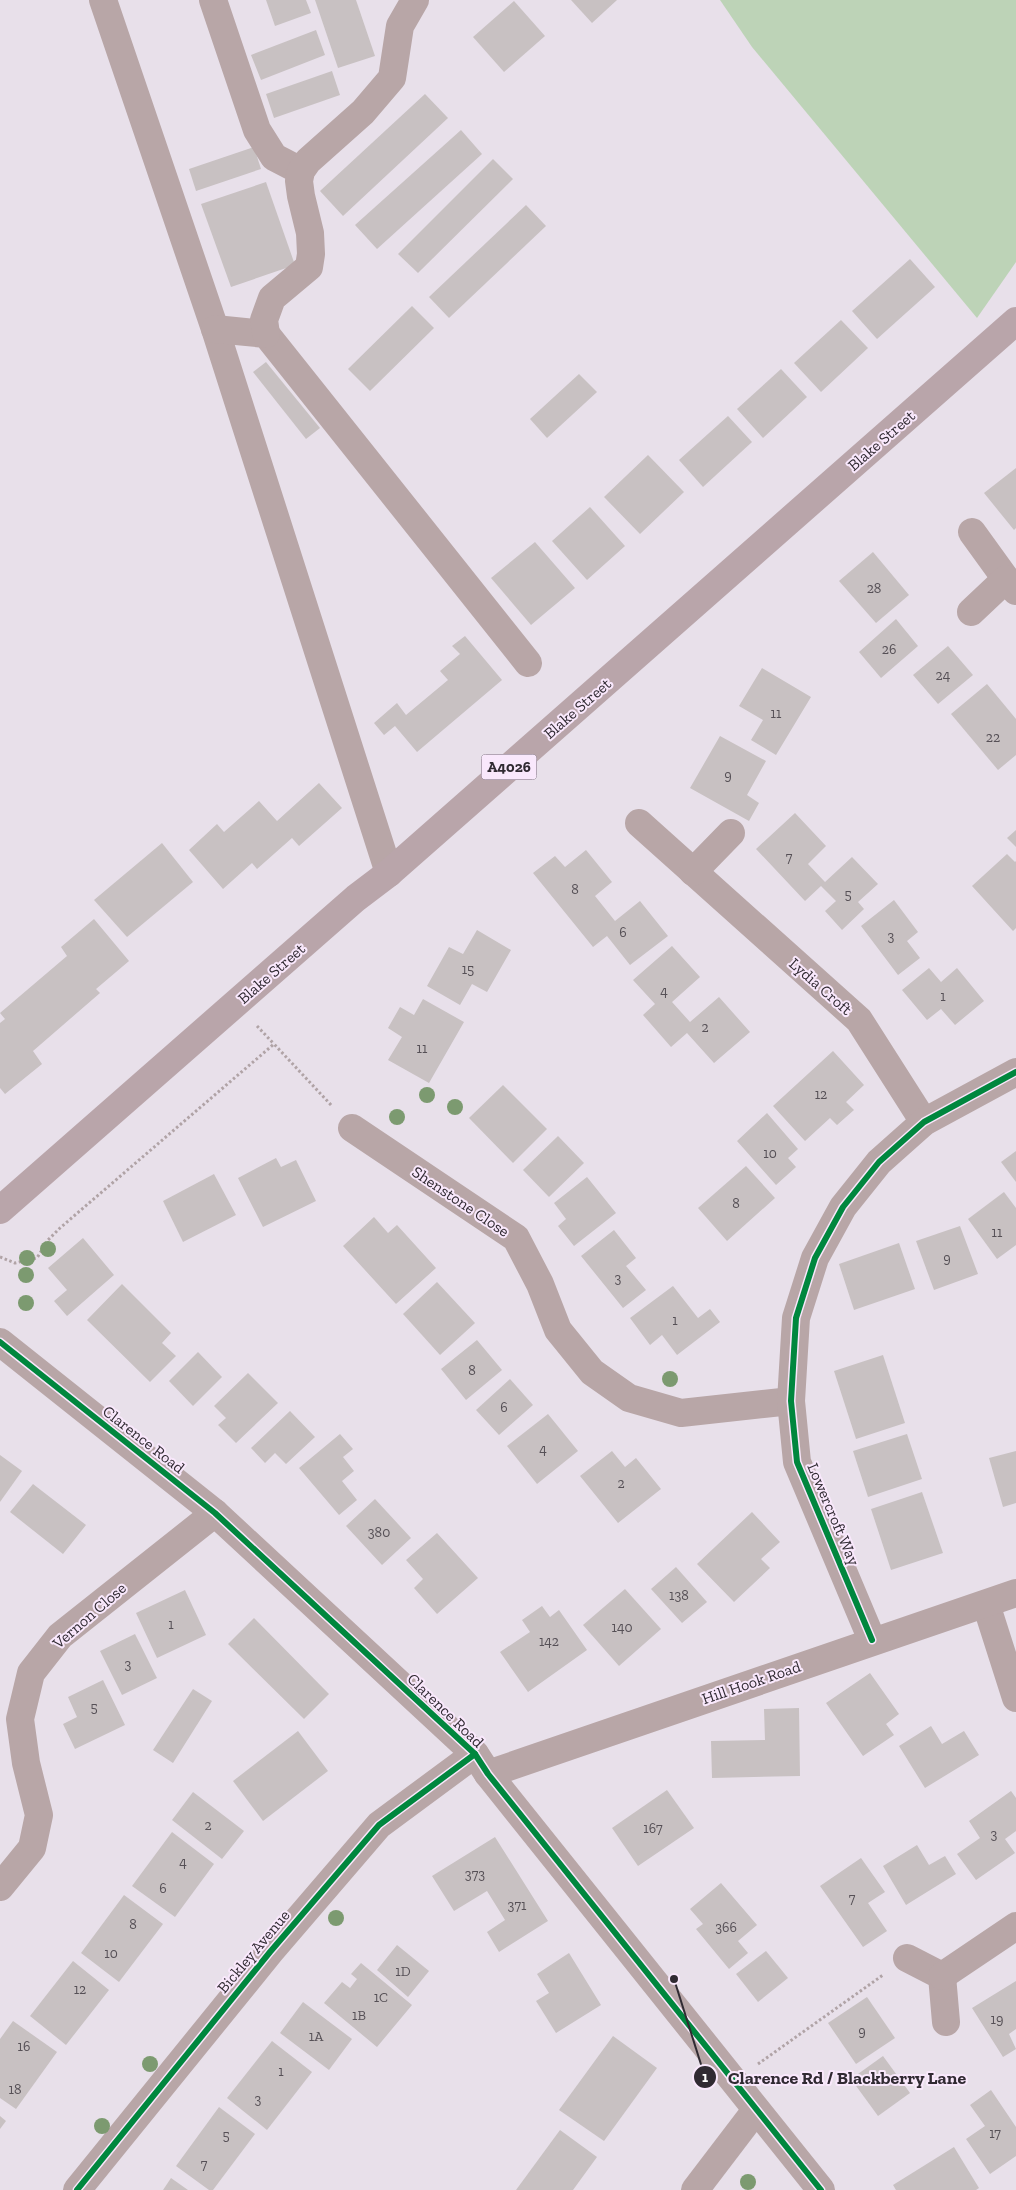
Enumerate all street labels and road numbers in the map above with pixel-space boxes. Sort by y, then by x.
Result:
street label: Blake Street [844,406,919,475]
street label: Blake Street [540,674,615,743]
road number: A4026 [482,754,536,780]
street label: Blake Street [234,939,309,1008]
street label: Lydia Croft [785,954,856,1019]
street label: Shenstone Close [409,1162,513,1241]
street label: Clarence Road [99,1402,189,1477]
street label: Lowercroft Way [803,1460,864,1569]
street label: Vernon Close [48,1578,130,1653]
street label: Hill Hook Road [699,1657,803,1708]
street label: Clarence Road [404,1669,488,1752]
street label: Bickley Avenue [213,1906,294,1997]

